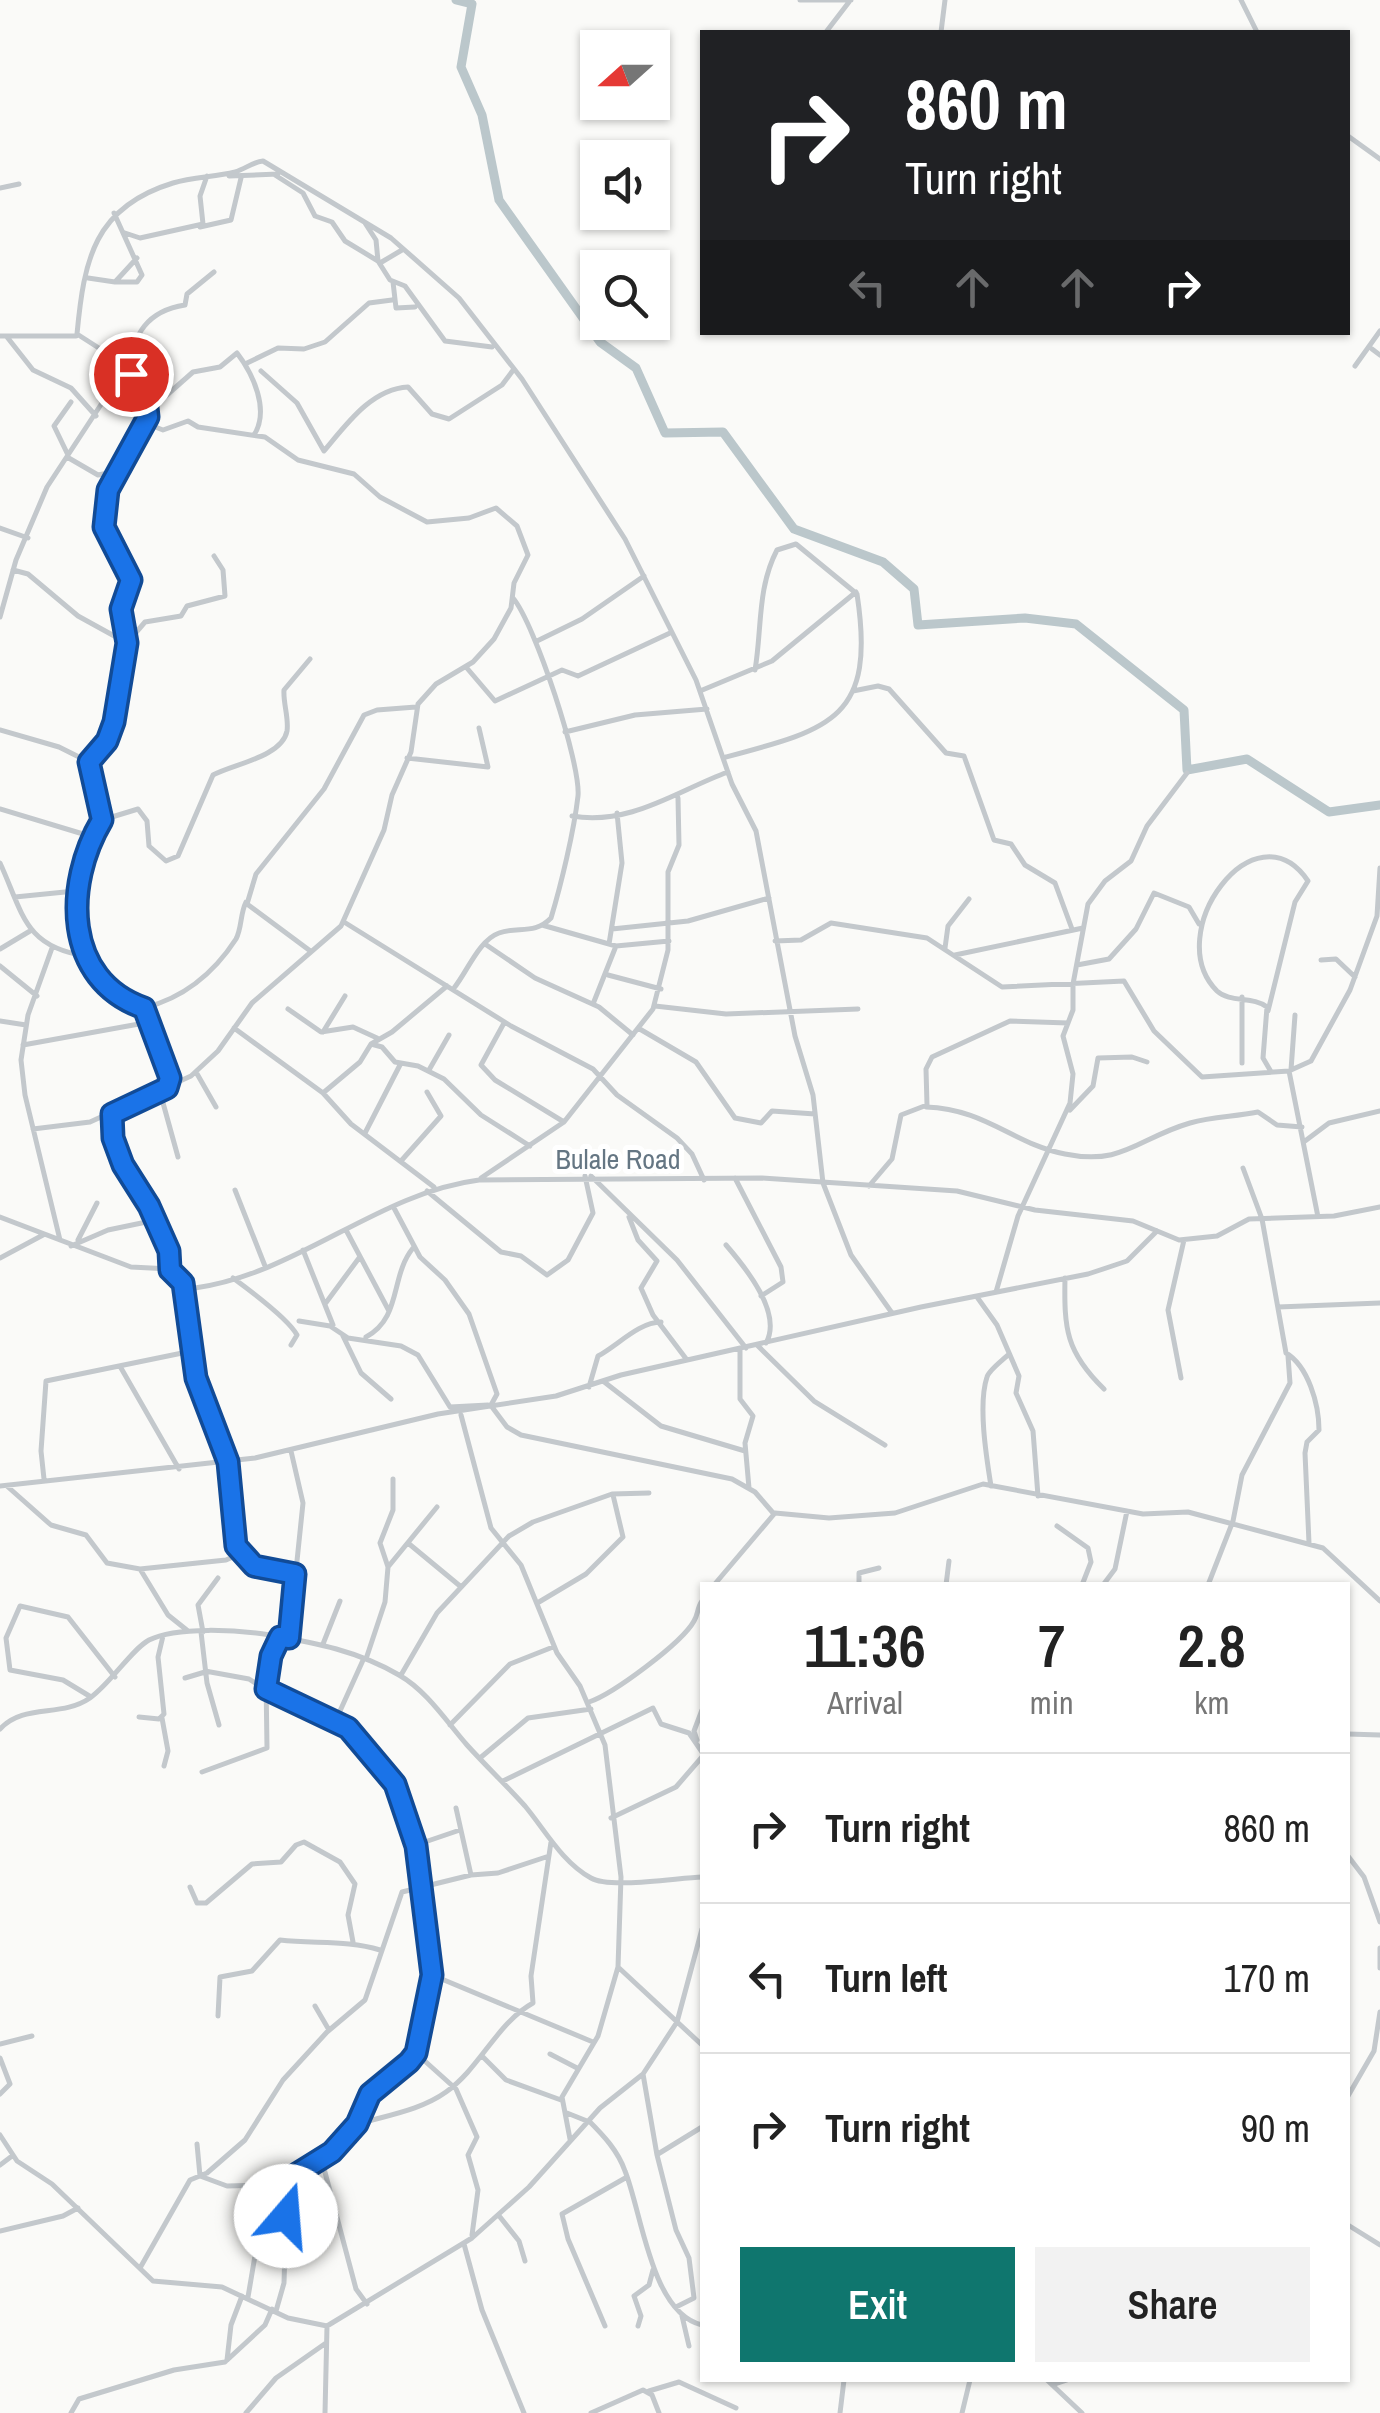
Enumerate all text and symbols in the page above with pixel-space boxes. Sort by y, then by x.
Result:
north arrow [580,30,670,120]
map controls [580,30,670,340]
text: 860 m [905,57,1068,151]
icon: right [740,70,870,200]
button: sound [580,140,670,230]
text: Turn right [905,147,1062,208]
button: search [580,250,670,340]
icon: left [840,260,895,315]
icon: ahead [945,260,1000,315]
icon: ahead [1050,260,1105,315]
icon: right [1155,260,1210,315]
pin [89,332,174,417]
icon: arrive [104,347,159,402]
street label: Bulale Road [555,1140,681,1178]
text: 11:36 [804,1605,926,1686]
text: 7 [1038,1605,1065,1686]
text: 2.8 [1178,1605,1246,1686]
text: Arrival [827,1681,903,1724]
text: min [1030,1681,1074,1724]
text: km [1194,1681,1229,1724]
icon: right [740,1801,795,1856]
text: Turn right [825,1803,970,1854]
text: 860 m [1223,1803,1310,1854]
icon: left [740,1951,795,2006]
text: Turn left [825,1953,947,2004]
text: 170 m [1223,1953,1310,2004]
icon: right [740,2101,795,2156]
text: Turn right [825,2103,970,2154]
text: 90 m [1241,2103,1310,2154]
position arrow [234,2164,338,2268]
button: Exit [740,2247,1015,2362]
button: Share [1035,2247,1310,2362]

